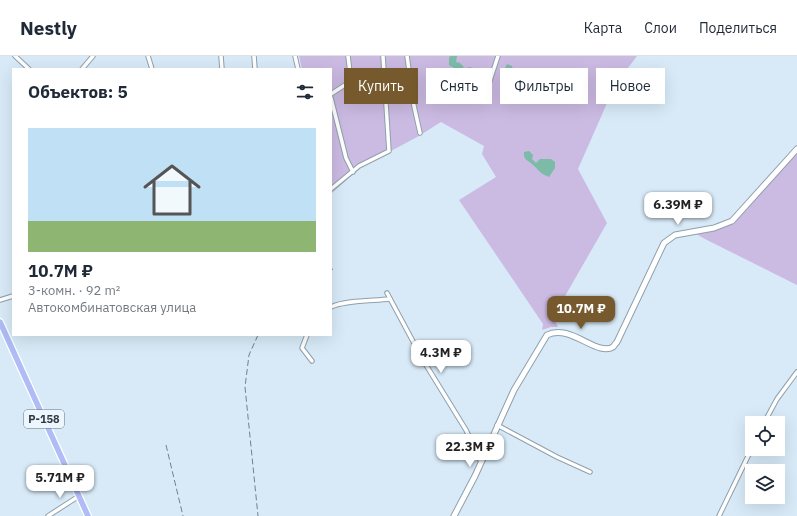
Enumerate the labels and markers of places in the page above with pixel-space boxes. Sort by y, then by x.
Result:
pin: 6.39M ₽ [641,192,715,226]
pin: 10.7M ₽ [544,296,618,330]
pin: 4.3M ₽ [408,340,474,374]
pin: 22.3M ₽ [433,434,507,468]
pin: 5.71M ₽ [23,465,97,499]

